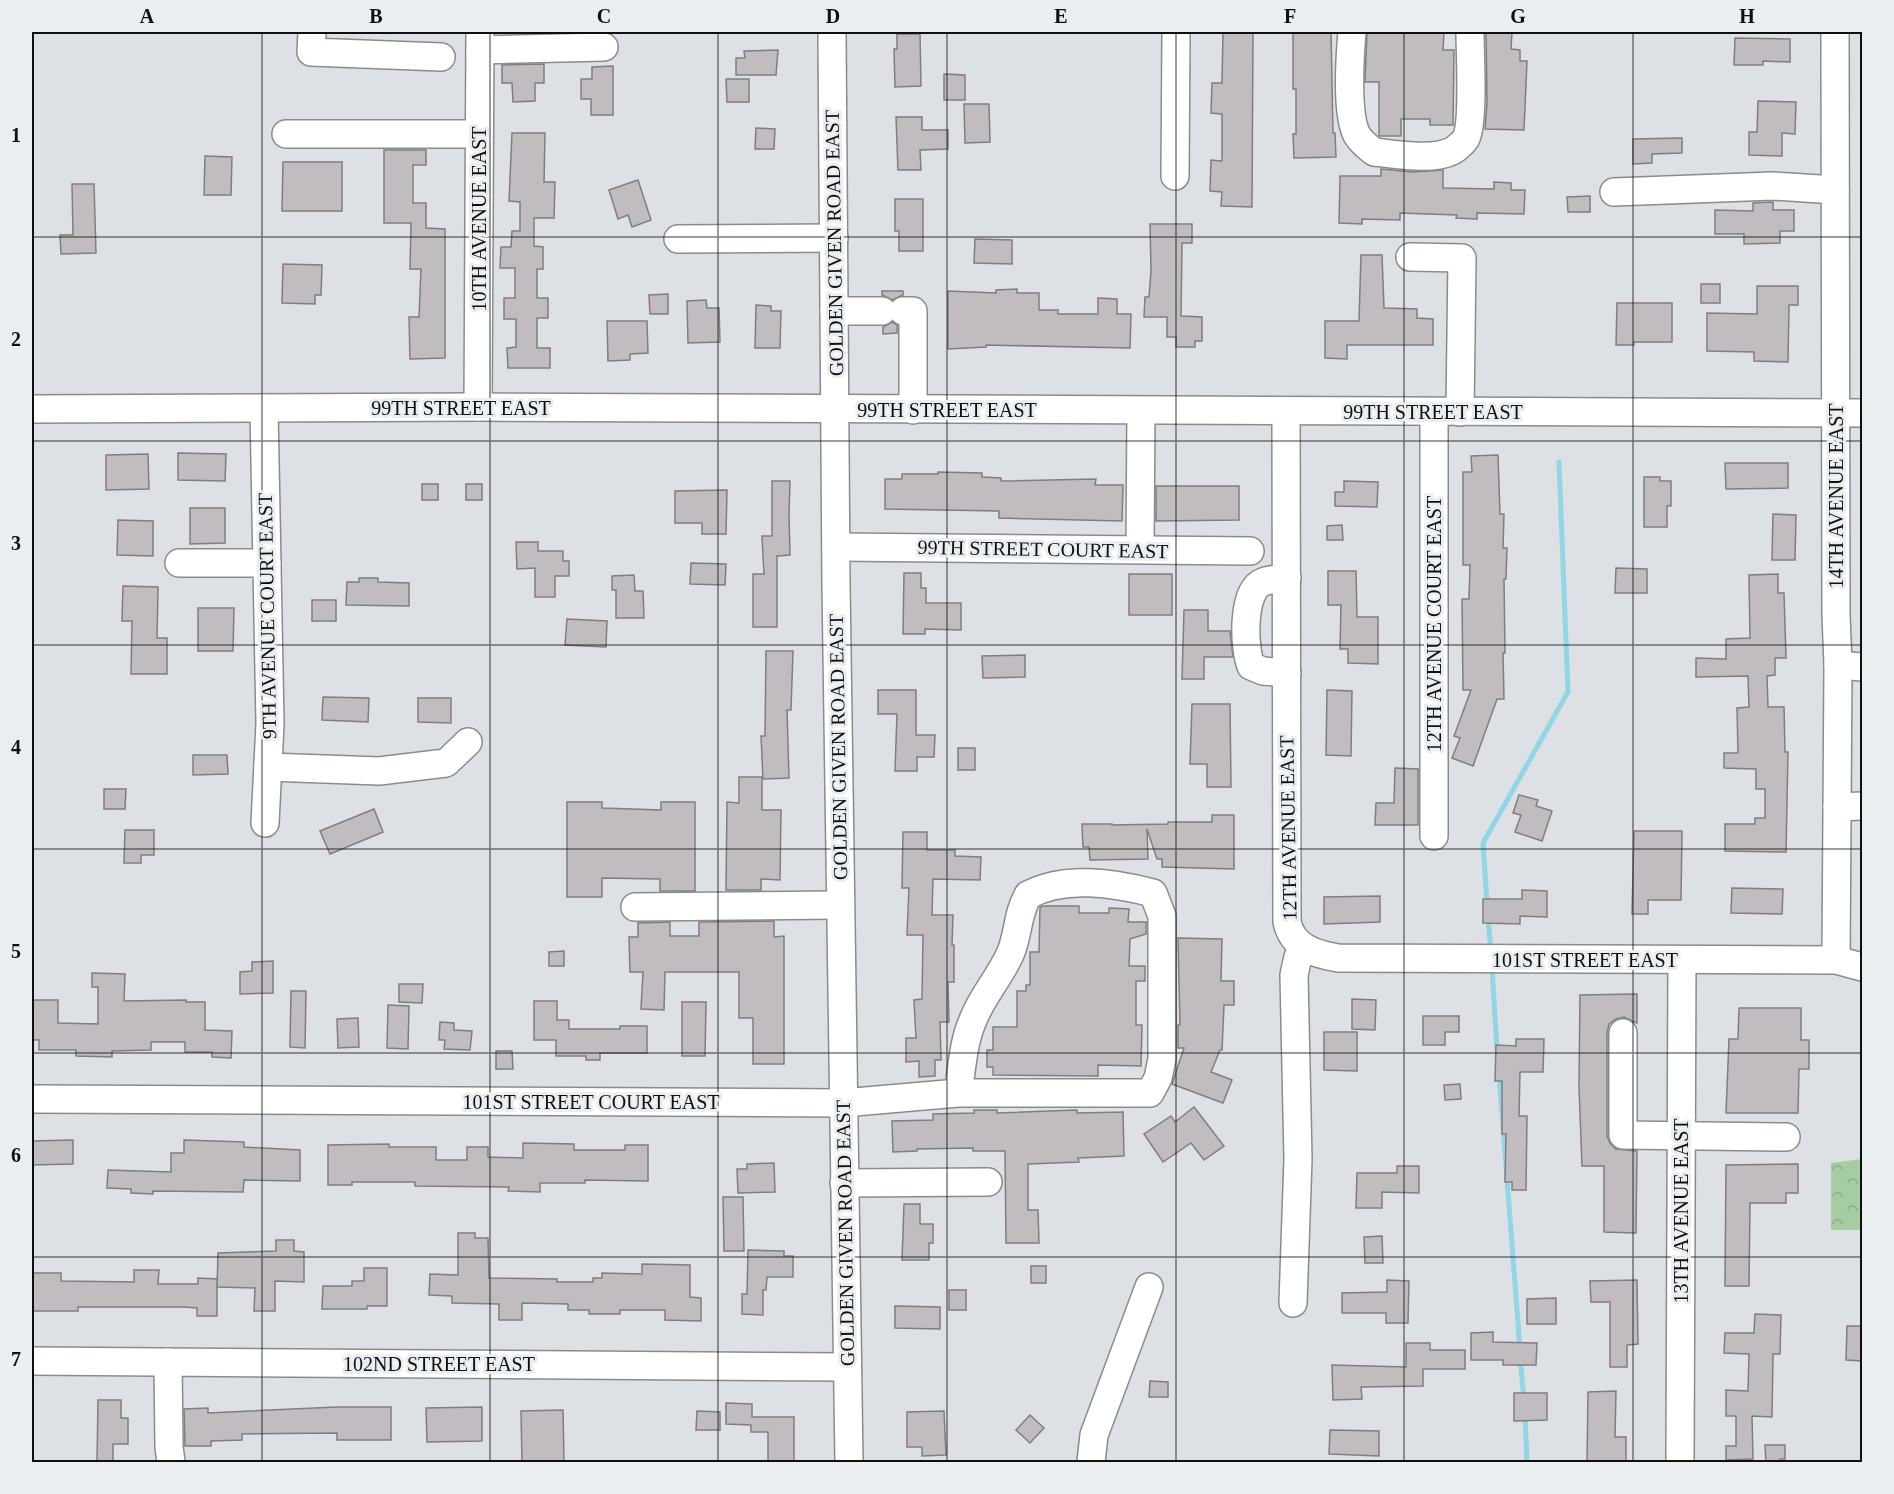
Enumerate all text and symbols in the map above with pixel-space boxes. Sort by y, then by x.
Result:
text: A [140,5,155,27]
text: B [369,5,383,27]
text: C [597,5,611,27]
text: D [826,5,840,27]
text: E [1054,5,1068,27]
text: F [1284,5,1296,27]
text: G [1510,5,1526,27]
text: H [1739,5,1755,27]
street label: GOLDEN GIVEN ROAD EAST [821,110,847,376]
text: 1 [11,124,21,146]
street label: 10TH AVENUE EAST [468,126,490,312]
text: 2 [11,328,21,350]
street label: 99TH STREET EAST [371,397,551,419]
street label: 99TH STREET EAST [857,399,1037,421]
street label: 99TH STREET EAST [1343,401,1523,423]
street label: 14TH AVENUE EAST [1825,403,1847,589]
street label: 9TH AVENUE COURT EAST [254,493,280,739]
street label: 12TH AVENUE COURT EAST [1423,496,1445,752]
text: 3 [11,532,21,554]
street label: 99TH STREET COURT EAST [917,536,1169,562]
street label: GOLDEN GIVEN ROAD EAST [825,614,851,880]
street label: 12TH AVENUE EAST [1275,735,1301,921]
text: 4 [11,736,21,758]
text: 5 [11,940,21,962]
street label: 101ST STREET EAST [1492,949,1678,971]
street label: 101ST STREET COURT EAST [462,1091,720,1113]
street label: GOLDEN GIVEN ROAD EAST [832,1100,858,1366]
street label: 13TH AVENUE EAST [1670,1118,1692,1304]
text: 6 [11,1144,21,1166]
text: 7 [11,1348,21,1370]
street label: 102ND STREET EAST [343,1353,535,1375]

